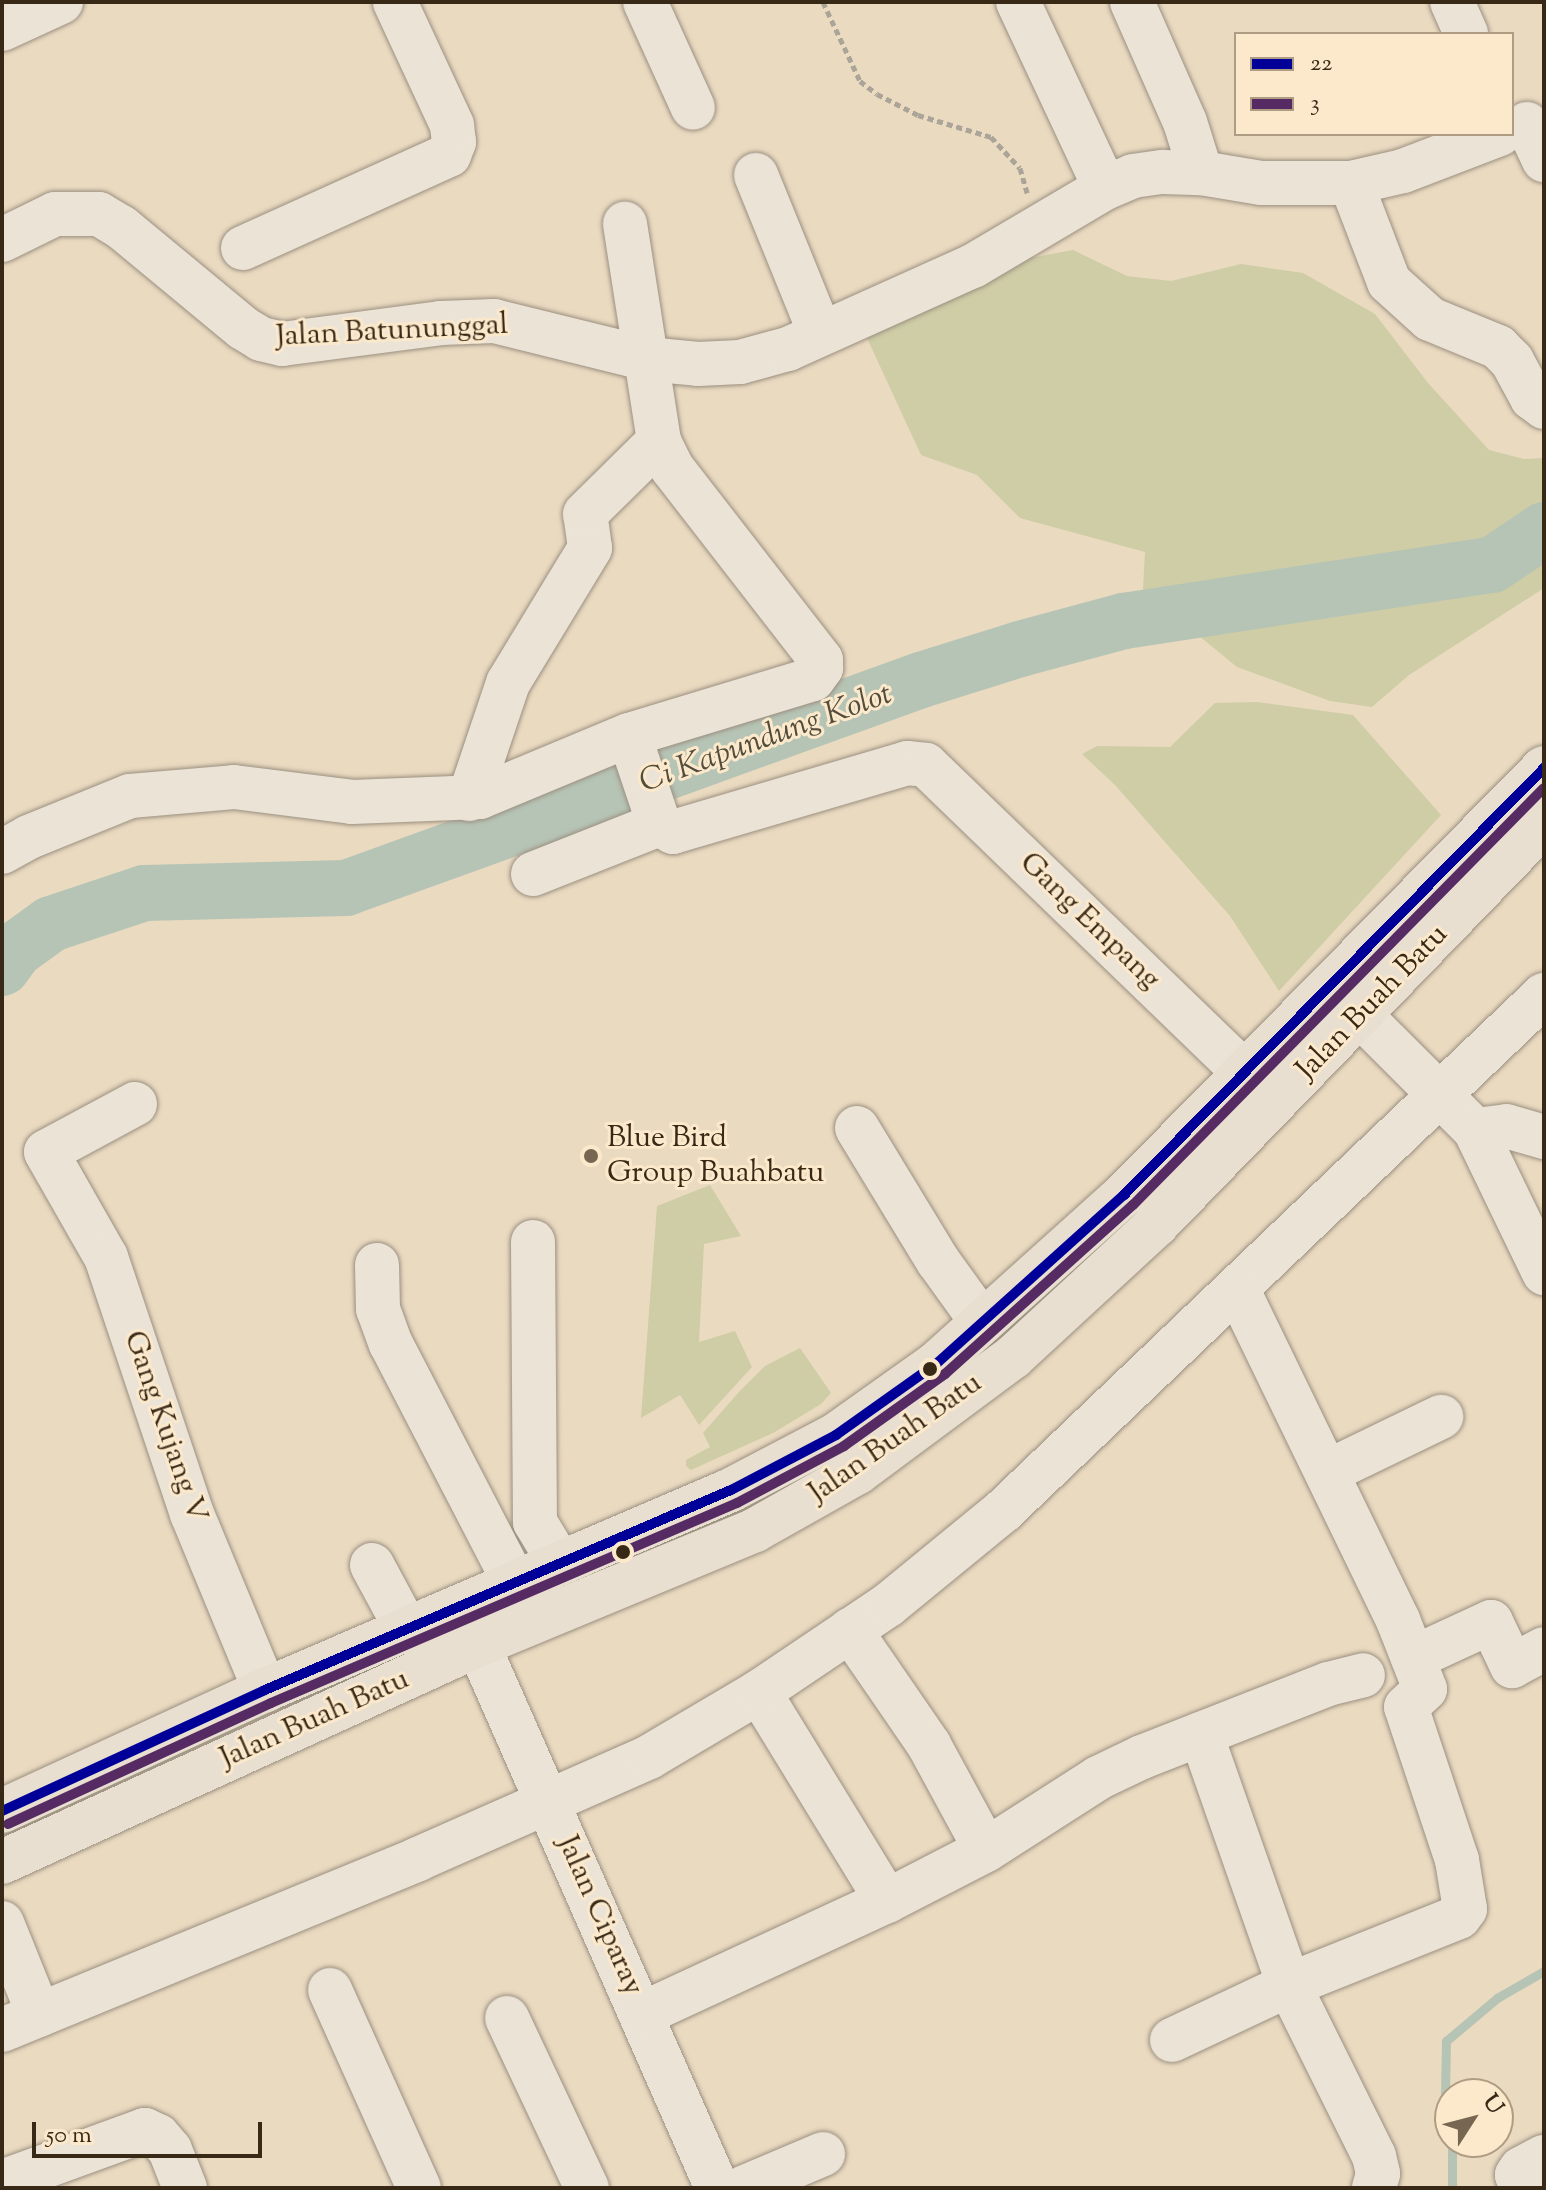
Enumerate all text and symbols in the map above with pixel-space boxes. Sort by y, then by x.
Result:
legend [1234,32,1514,136]
text: 22 [1310,47,1332,81]
text: 3 [1310,87,1320,121]
street label: Jalan Batununggal [275,308,509,356]
water label: Ci Kapundung Kolot [635,676,897,802]
street label: Gang Empang [1011,846,1167,998]
street label: Jalan Buah Batu [1290,918,1456,1088]
place label: Blue Bird Group Buahbatu [607,1121,824,1192]
marker: Blue Bird Group Buahbatu [582,1147,600,1165]
street label: Gang Kujang V [114,1327,214,1527]
unlabelled marker [922,1361,938,1377]
street label: Jalan Buah Batu [803,1366,989,1512]
unlabelled marker [615,1544,631,1560]
street label: Jalan Buah Batu [215,1662,415,1778]
street label: Jalan Ciparay [548,1831,650,2001]
north arrow [1434,2078,1514,2158]
text: U [1474,2088,1510,2122]
scale bar [36,2106,266,2156]
text: 50 m [46,2119,92,2153]

